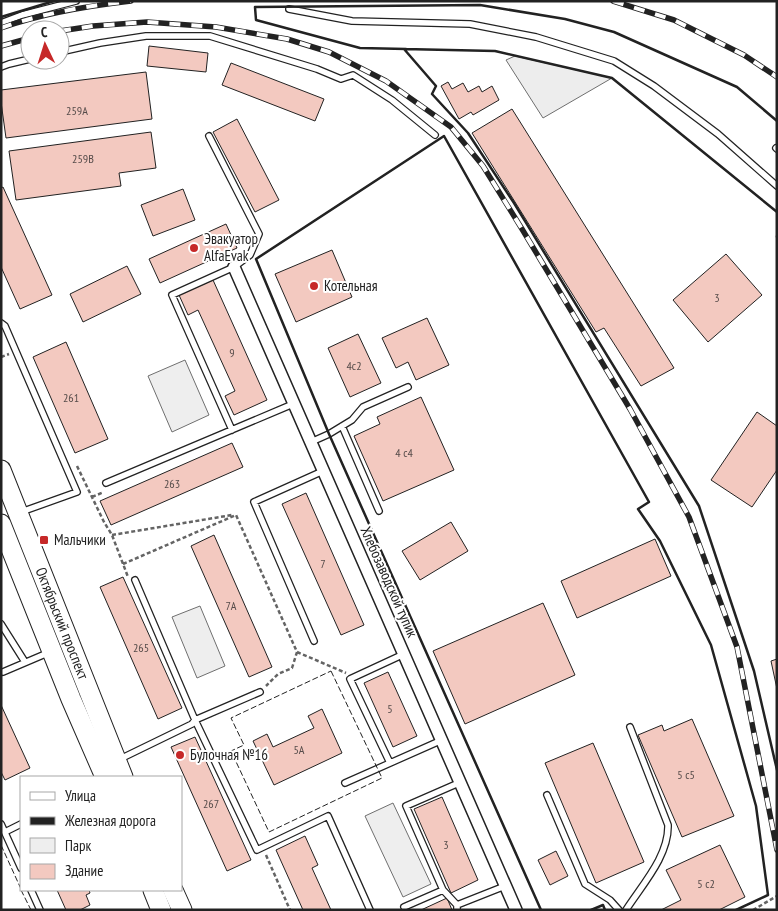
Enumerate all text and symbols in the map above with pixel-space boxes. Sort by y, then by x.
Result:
north arrow [20,20,70,70]
text: С [40,23,49,41]
house number: 259А [66,103,88,118]
house number: 259В [72,151,94,166]
place label: Эвакуатор AlfaEvak [204,229,258,265]
marker: Эвакуатор AlfaEvak [188,242,200,254]
place label: Котельная [324,276,378,295]
marker: Котельная [308,280,320,292]
house number: 3 [714,290,720,305]
house number: 9 [229,345,235,360]
house number: 4с2 [346,358,362,373]
house number: 261 [63,390,79,405]
house number: 4 с4 [395,445,413,460]
house number: 263 [164,476,180,491]
street label: Хлебозаводской тупик [356,523,423,640]
place label: Мальчики [54,530,106,549]
marker: Мальчики [38,534,50,546]
house number: 7 [320,556,326,571]
street label: Октябрьский проспект [32,564,93,682]
house number: 7А [225,598,237,613]
house number: 265 [133,640,149,655]
house number: 5 [387,701,393,716]
house number: 5А [293,742,305,757]
place label: Булочная №16 [190,745,268,764]
marker: Булочная №16 [174,749,186,761]
house number: 5 с5 [677,767,695,782]
legend [20,776,182,891]
text: Улица [65,786,96,805]
house number: 267 [203,796,219,811]
text: Железная дорога [64,811,156,830]
text: Парк [65,836,91,855]
house number: 3 [443,837,449,852]
text: Здание [65,861,103,880]
house number: 5 с2 [697,876,715,891]

